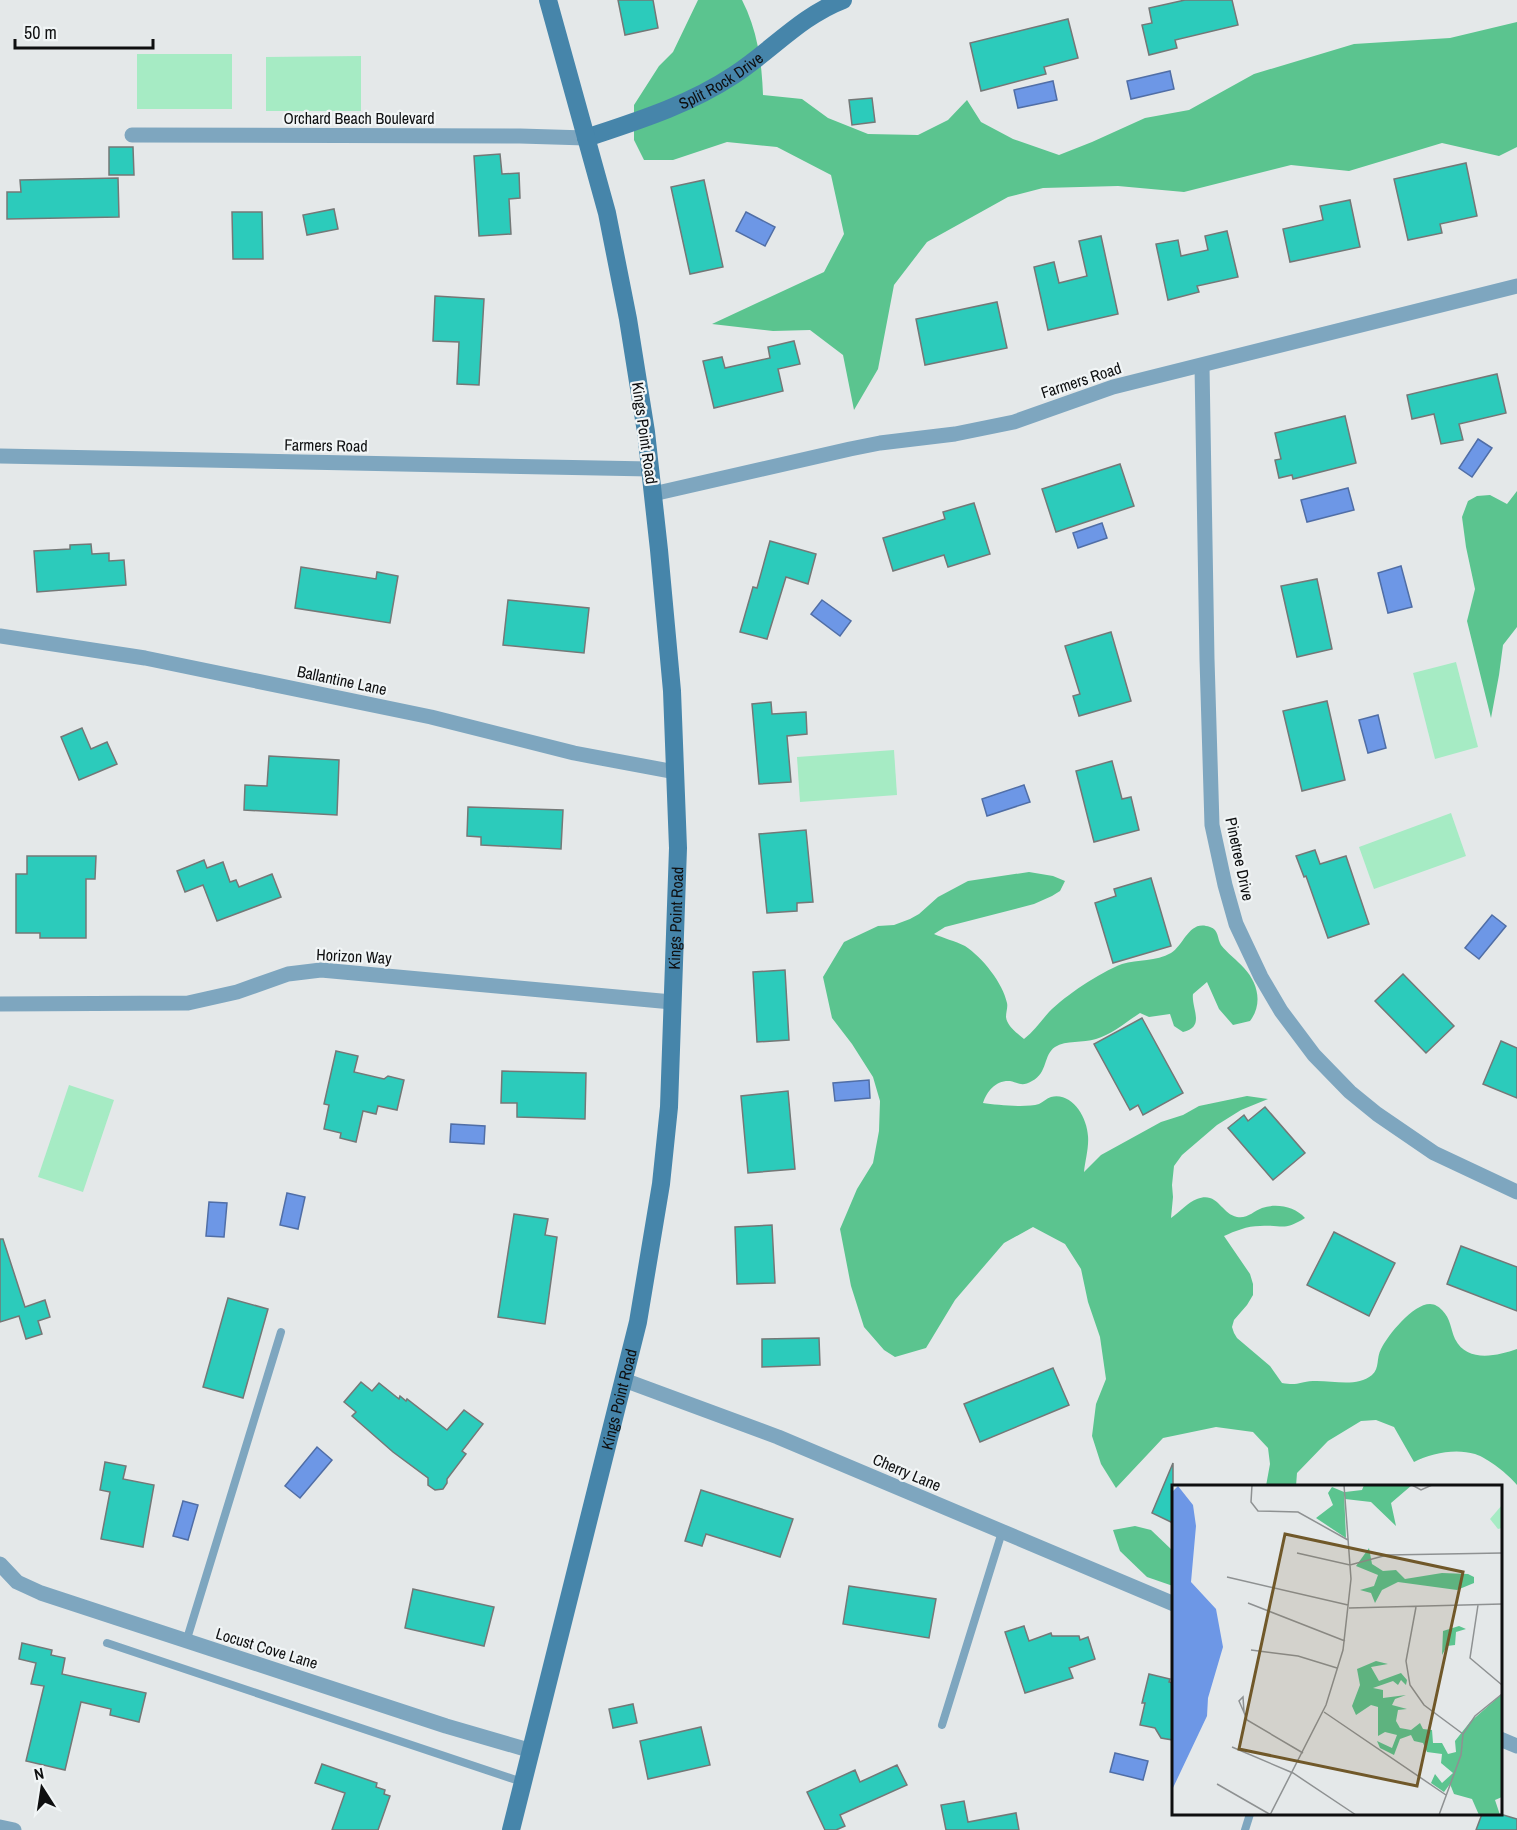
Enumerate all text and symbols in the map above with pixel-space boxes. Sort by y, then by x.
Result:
scale bar [15,12,153,50]
text: 50 m [24,20,57,45]
street label: Split Rock Drive [675,47,767,114]
street label: Orchard Beach Boulevard [284,107,434,129]
street label: Farmers Road [1038,357,1124,403]
street label: Kings Point Road [627,381,663,485]
street label: Farmers Road [284,433,368,457]
street label: Ballantine Lane [295,660,389,700]
street label: Pinetree Drive [1220,815,1260,903]
street label: Kings Point Road [663,866,688,970]
street label: Horizon Way [316,943,393,969]
street label: Kings Point Road [596,1347,642,1452]
street label: Cherry Lane [869,1448,945,1496]
inset map [1172,1485,1502,1815]
street label: Locust Cove Lane [213,1622,321,1674]
north arrow [12,1758,72,1818]
text: N [32,1762,46,1785]

